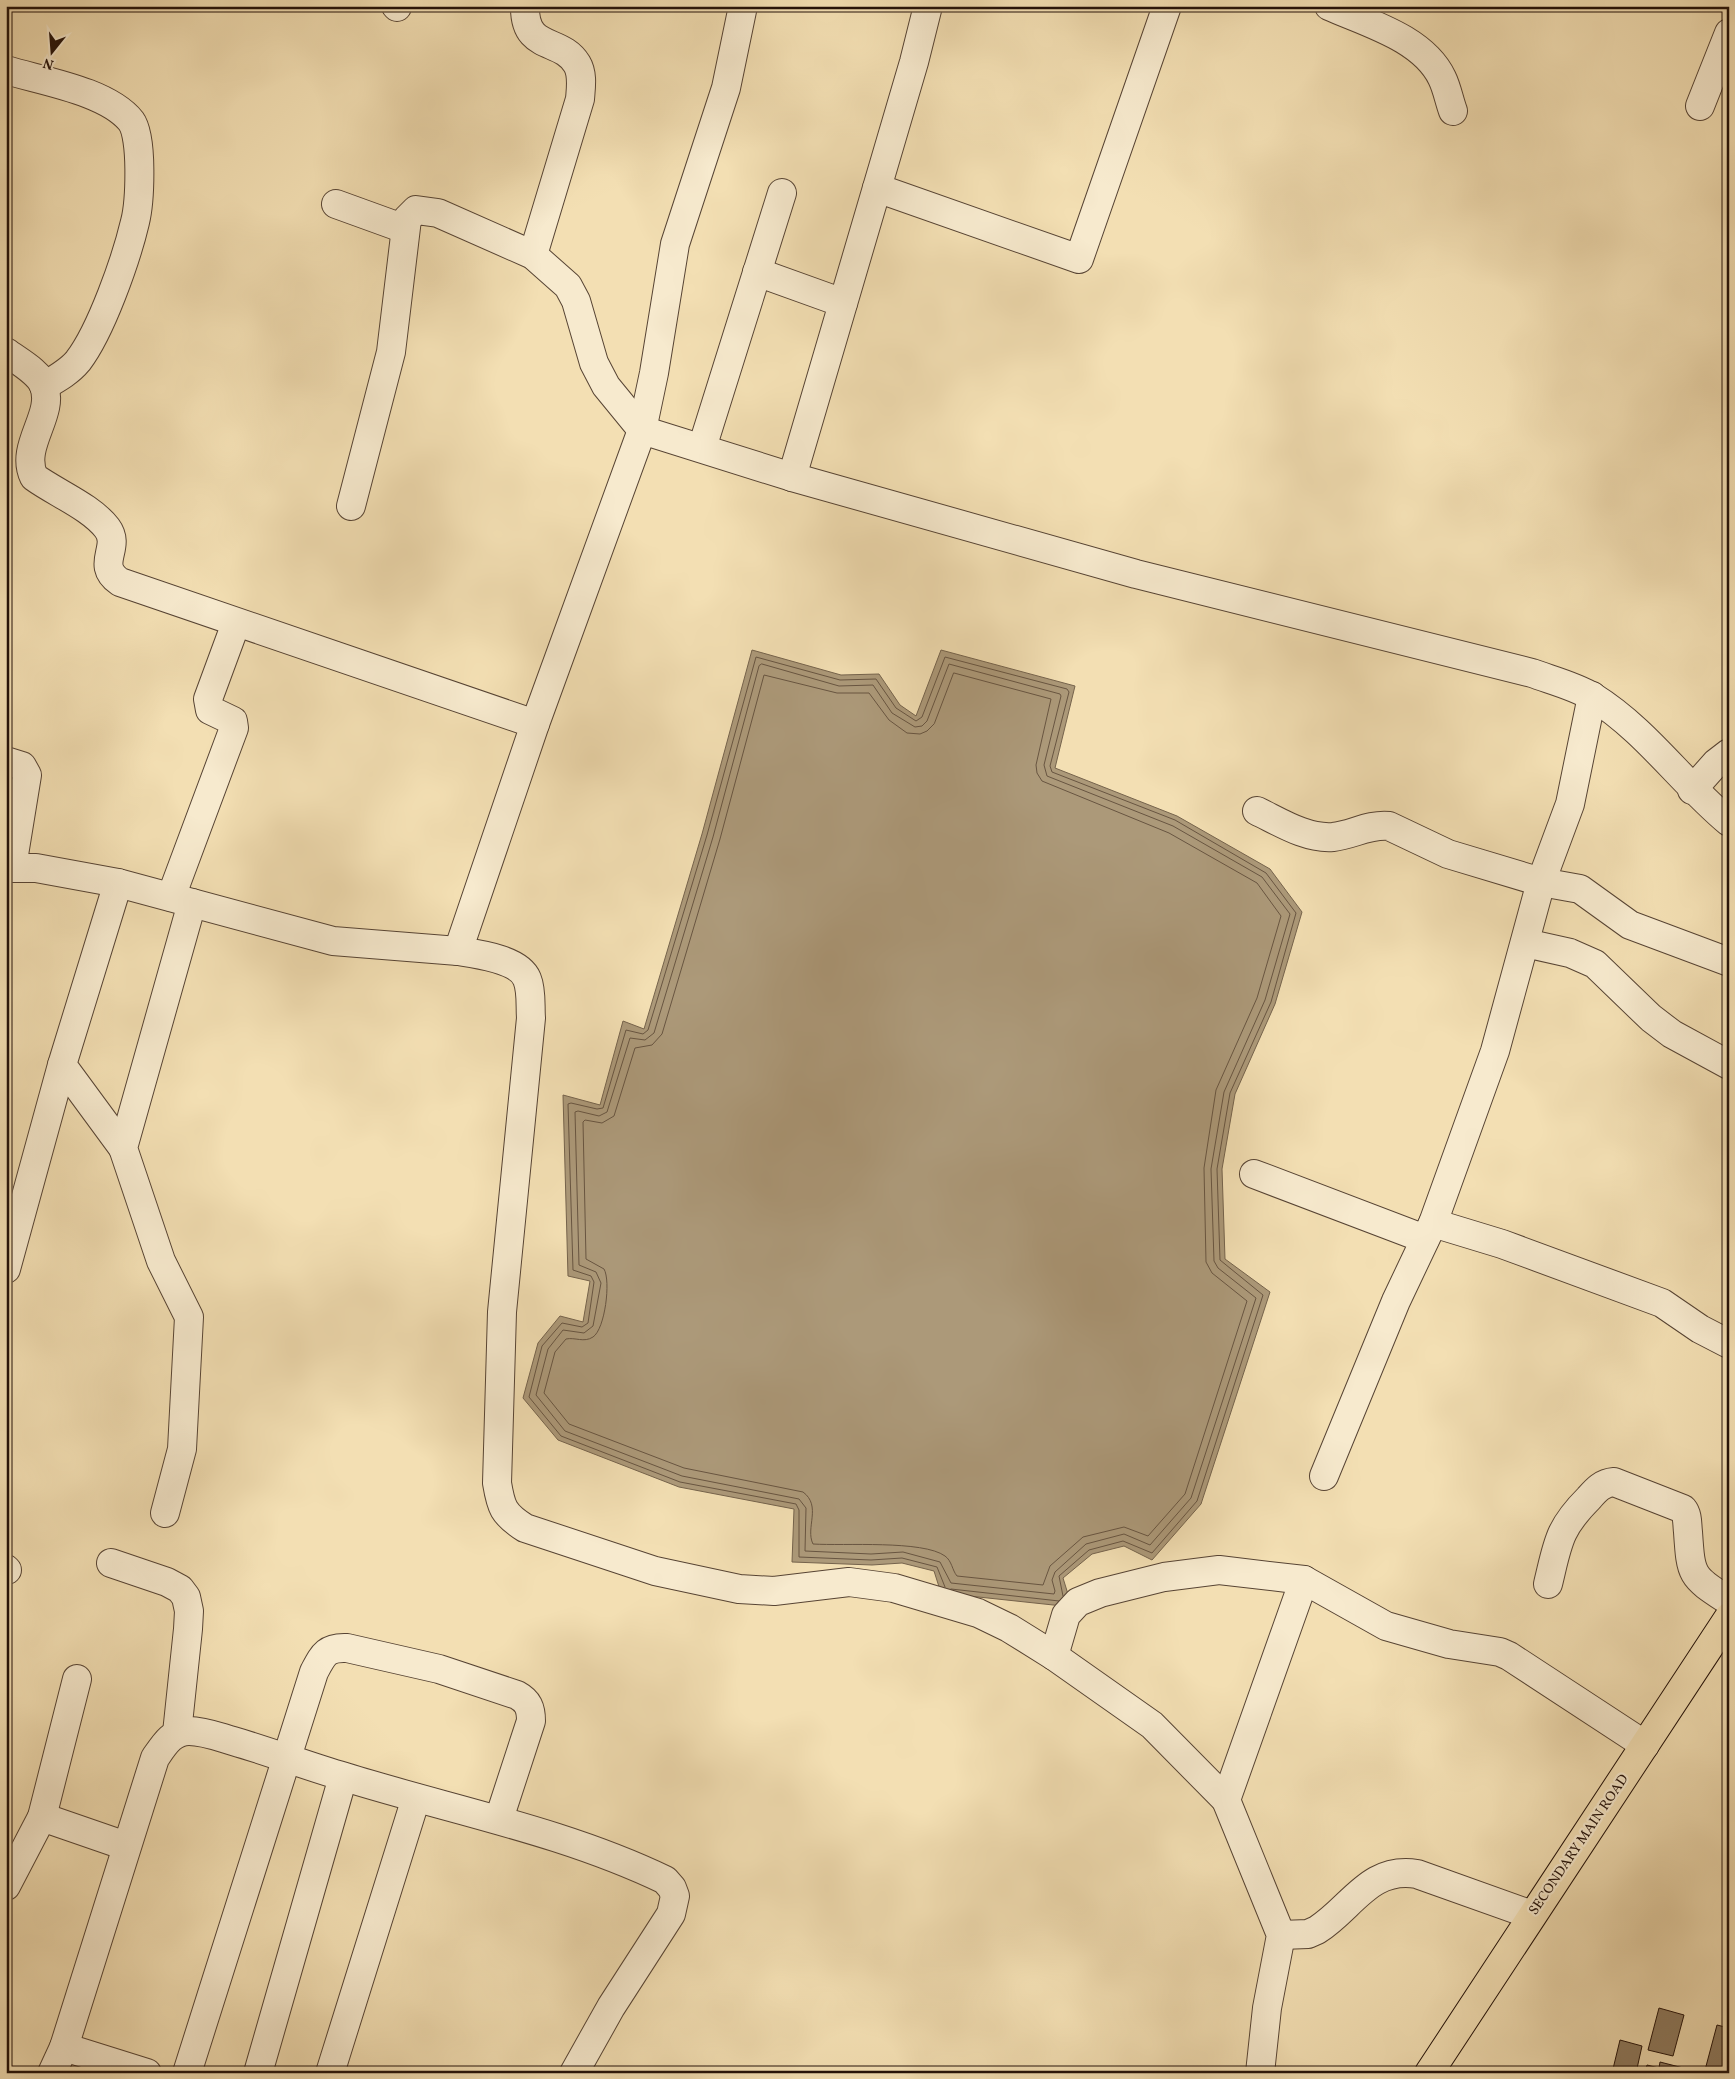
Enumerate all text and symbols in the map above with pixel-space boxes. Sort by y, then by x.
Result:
north arrow [28,28,78,78]
text: N [41,52,56,74]
street label: SECONDARY MAIN ROAD [1525,1771,1633,1919]

